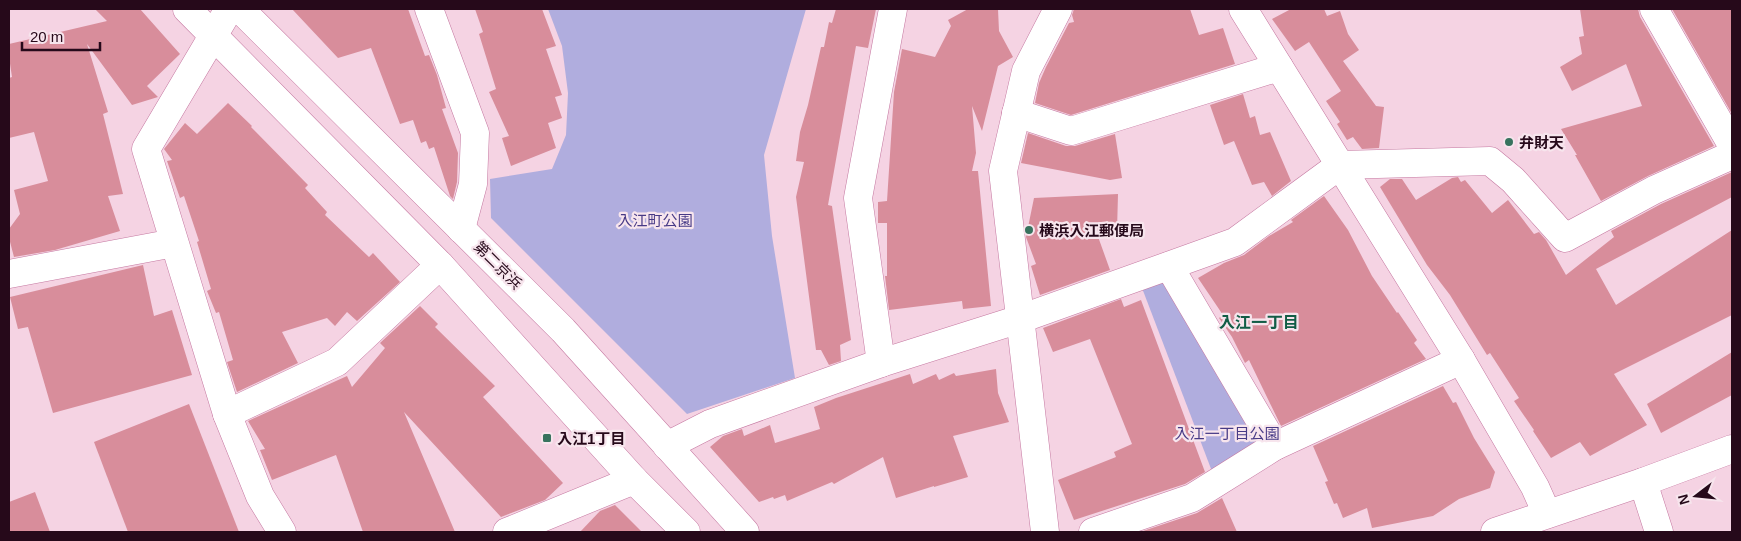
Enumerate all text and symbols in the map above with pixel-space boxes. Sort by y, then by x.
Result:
scale bar [22,20,100,52]
text: 20 m [30,28,63,45]
place label: 弁財天 [1519,134,1564,151]
marker: 弁財天 [1503,136,1515,148]
park label: 入江町公園 [617,212,693,229]
place label: 横浜入江郵便局 [1039,222,1144,239]
marker: 横浜入江郵便局 [1023,224,1035,236]
street label: 第二京浜 [471,238,525,292]
district label: 入江一丁目 [1219,314,1299,331]
park label: 入江一丁目公園 [1174,425,1280,442]
place label: 入江1丁目 [557,430,625,447]
marker: 入江1丁目 [541,432,553,444]
north arrow [1671,471,1721,521]
text: N [1674,493,1693,507]

